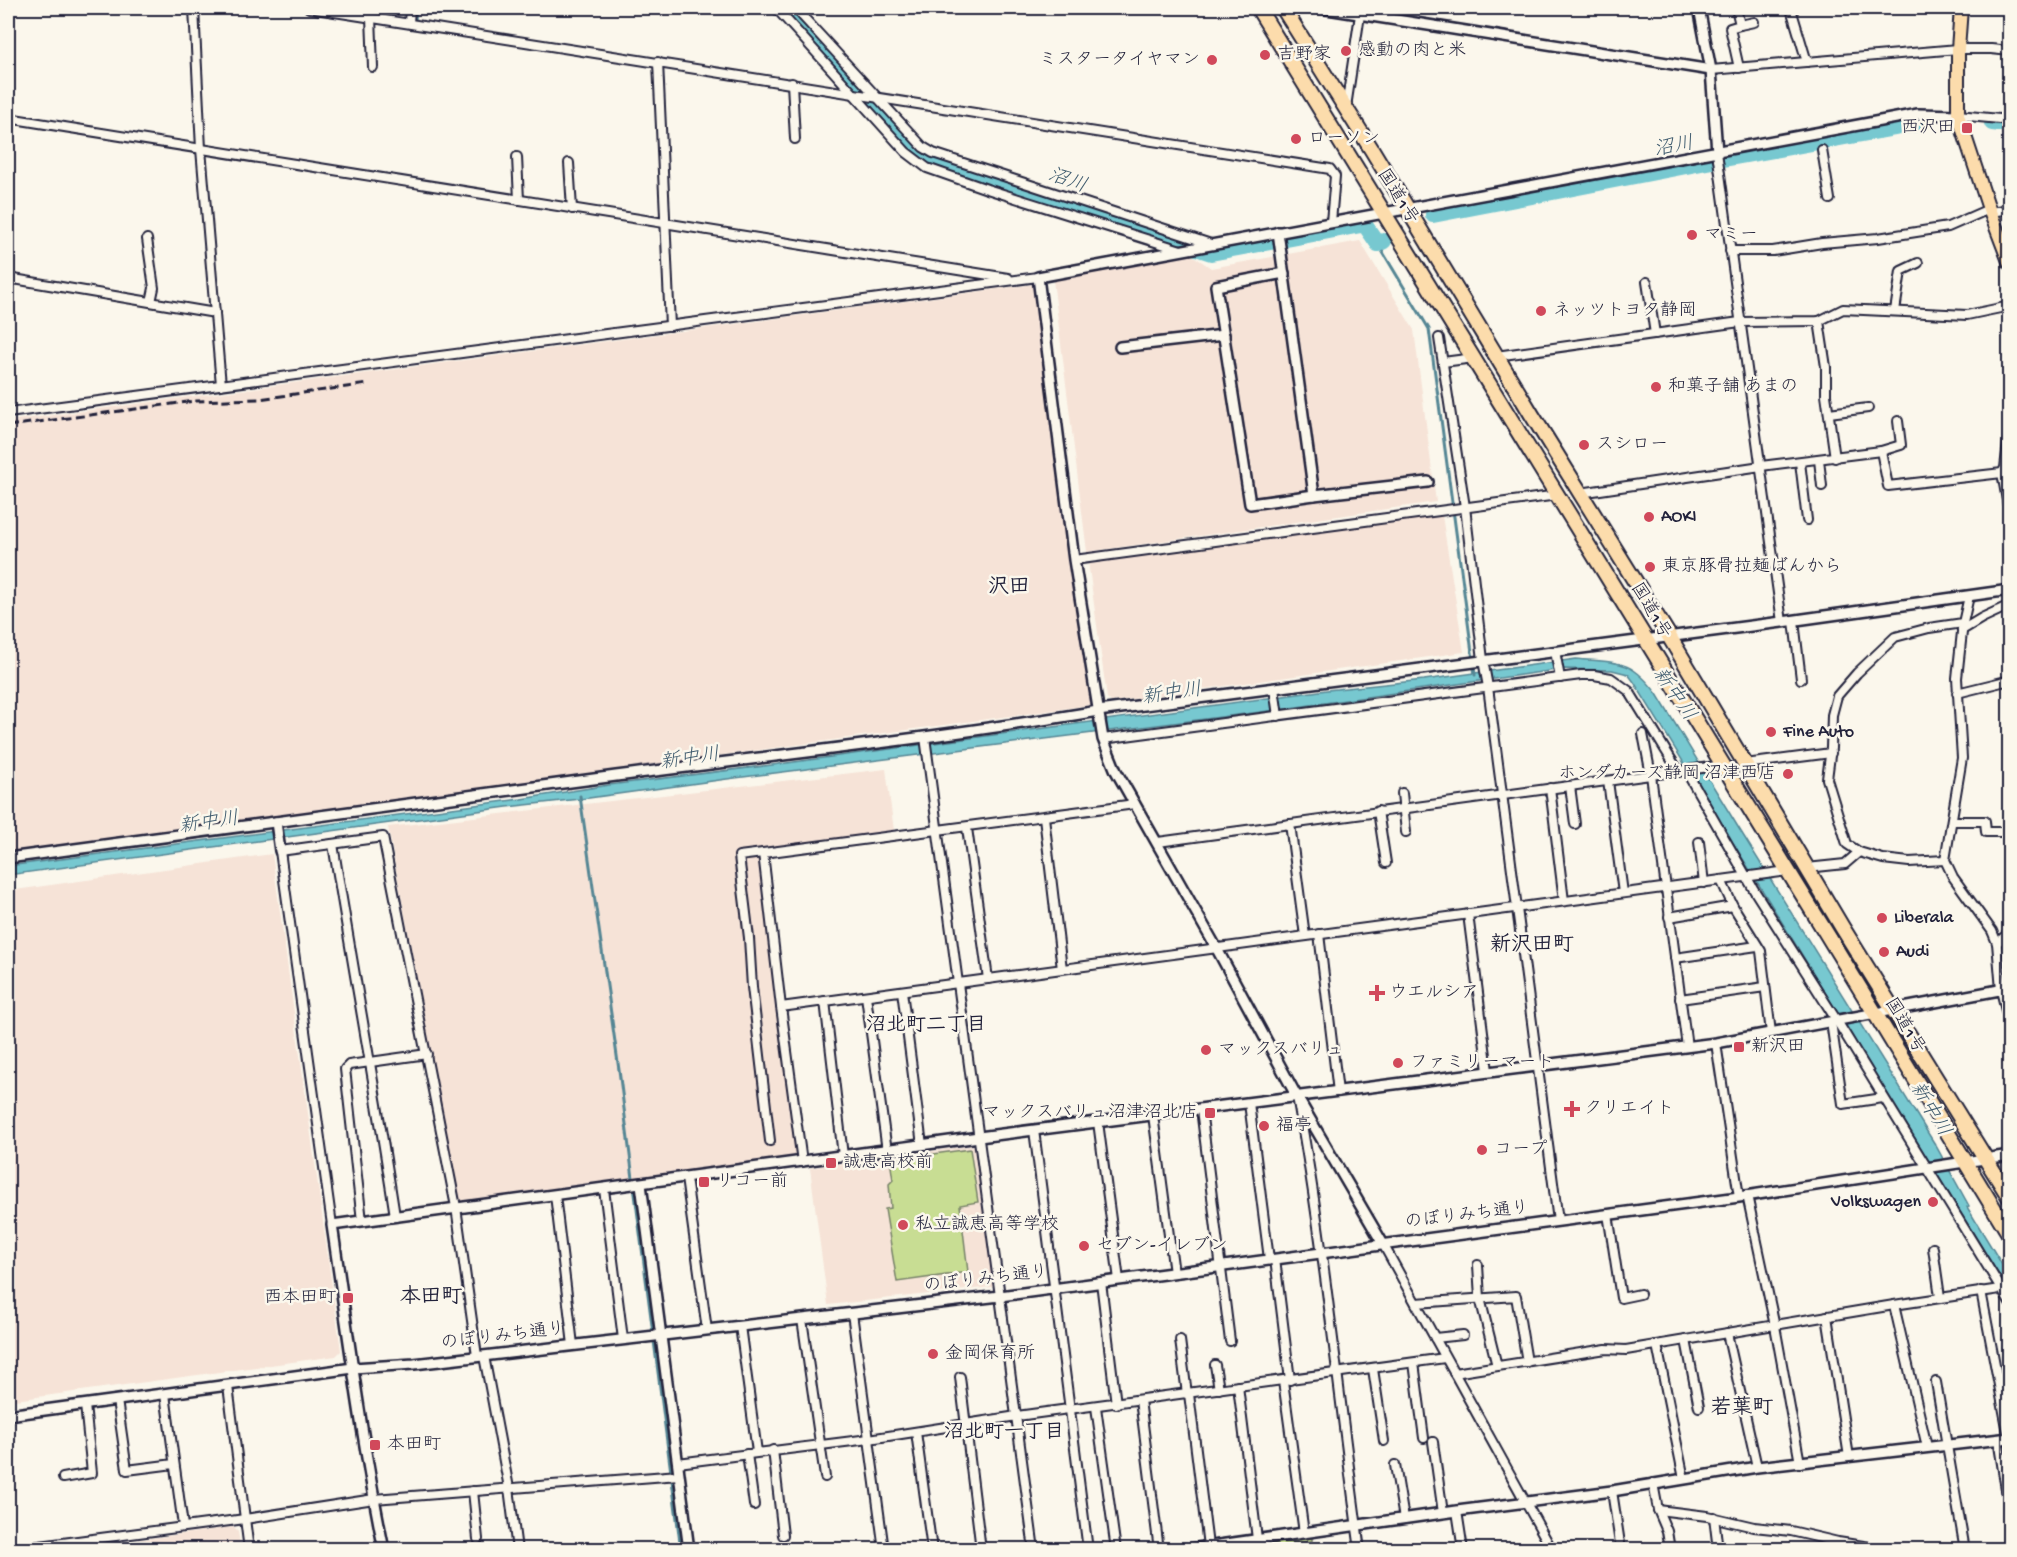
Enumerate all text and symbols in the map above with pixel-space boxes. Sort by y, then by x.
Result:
place label: 感動の肉と米 [1358,40,1466,62]
place label: 吉野家 [1277,44,1331,66]
marker: 感動の肉と米 [1339,44,1353,58]
marker: 吉野家 [1258,48,1272,62]
place label: ミスタータイヤマン [1039,50,1200,71]
marker: ミスタータイヤマン [1205,53,1219,67]
place label: 西沢田 [1901,118,1955,139]
marker: 西沢田 [1960,121,1974,135]
place label: ローソン [1308,129,1380,150]
marker: ローソン [1289,132,1303,146]
water label: 沼川 [1652,132,1696,163]
water label: 沼川 [1044,164,1090,199]
street label: 国道1号 [1372,165,1423,229]
place label: マミー [1704,225,1758,246]
marker: マミー [1685,228,1699,242]
place label: ネッツトヨタ静岡 [1553,300,1696,322]
marker: ネッツトヨタ静岡 [1534,304,1548,318]
place label: 和菓子舗 あまの [1668,376,1798,398]
marker: 和菓子舗 あまの [1649,380,1663,394]
place label: スシロー [1596,435,1668,456]
marker: スシロー [1577,438,1591,452]
place label: AOKI [1661,507,1697,528]
marker: AOKI [1642,510,1656,524]
place label: 東京豚骨拉麺ばんから [1662,556,1842,578]
marker: 東京豚骨拉麺ばんから [1643,560,1657,574]
district label: 沢田 [988,576,1030,601]
street label: 国道1号 [1625,579,1676,643]
water label: 新中川 [1646,663,1701,726]
water label: 新中川 [1140,677,1203,711]
place label: Fine Auto [1782,722,1854,743]
marker: Fine Auto [1764,725,1778,739]
water label: 新中川 [658,742,721,776]
place label: ホンダカーズ静岡 沼津西店 [1558,763,1776,785]
marker: ホンダカーズ静岡 沼津西店 [1781,767,1795,781]
water label: 新中川 [177,806,240,840]
place label: Liberala [1894,908,1955,929]
marker: Liberala [1875,911,1889,925]
district label: 新沢田町 [1490,933,1574,959]
place label: Audi [1896,942,1930,963]
marker: Audi [1877,945,1891,959]
place label: ウエルシア [1389,983,1479,1004]
marker: ウエルシア [1370,986,1384,1000]
street label: 国道1号 [1879,994,1930,1058]
district label: 沼北町二丁目 [866,1014,986,1038]
place label: 新沢田 [1751,1036,1805,1058]
place label: マックスバリュ [1218,1040,1344,1061]
marker: 新沢田 [1732,1040,1746,1054]
marker: マックスバリュ [1199,1043,1213,1057]
place label: ファミリーマート [1410,1053,1554,1074]
marker: ファミリーマート [1391,1056,1405,1070]
water label: 新中川 [1904,1077,1956,1142]
place label: クリエイト [1584,1099,1674,1120]
place label: マックスバリュ沼津沼北店 [982,1102,1198,1124]
marker: クリエイト [1565,1102,1579,1116]
marker: マックスバリュ沼津沼北店 [1203,1106,1217,1120]
place label: 福亭 [1276,1115,1312,1137]
marker: 福亭 [1257,1119,1271,1133]
place label: コープ [1494,1139,1547,1161]
marker: コープ [1475,1143,1489,1157]
place label: 誠恵高校前 [843,1152,933,1174]
marker: 誠恵高校前 [824,1156,838,1170]
place label: リコー前 [716,1171,788,1193]
marker: リコー前 [697,1175,711,1189]
place label: Volkswagen [1830,1192,1921,1213]
marker: Volkswagen [1926,1195,1940,1209]
street label: のぼりみち通り [1403,1197,1530,1234]
place label: 私立誠恵高等学校 [915,1214,1059,1236]
marker: 私立誠恵高等学校 [896,1218,910,1232]
place label: セブン-イレブン [1096,1235,1228,1257]
marker: セブン-イレブン [1077,1239,1091,1253]
street label: のぼりみち通り [922,1261,1049,1298]
district label: 本田町 [400,1284,463,1311]
place label: 西本田町 [264,1287,336,1309]
marker: 西本田町 [341,1291,355,1305]
street label: のぼりみち通り [439,1318,566,1355]
place label: 金岡保育所 [945,1343,1035,1365]
marker: 金岡保育所 [926,1347,940,1361]
district label: 若葉町 [1711,1395,1774,1422]
district label: 沼北町一丁目 [944,1421,1064,1445]
place label: 本田町 [387,1434,441,1456]
marker: 本田町 [368,1438,382,1452]

